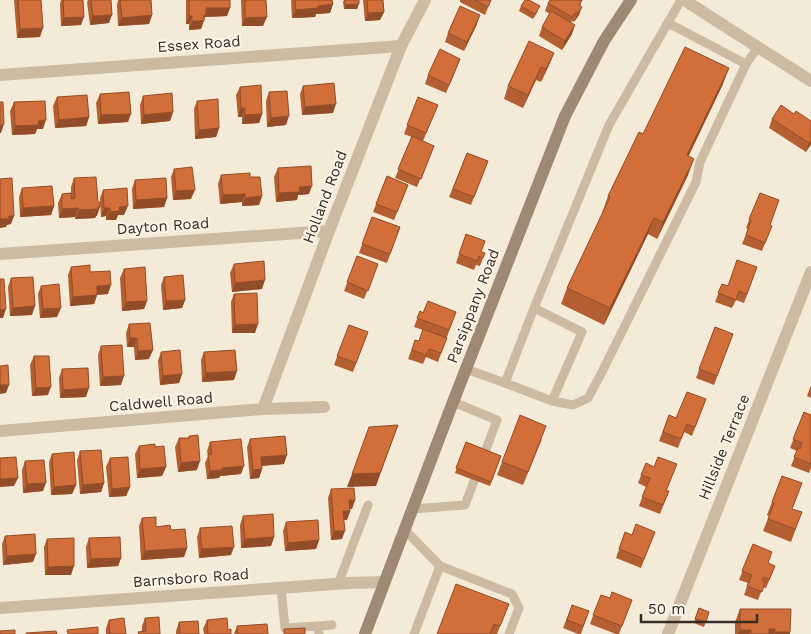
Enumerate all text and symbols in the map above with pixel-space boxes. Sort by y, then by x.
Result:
street label: Essex Road [157,32,241,56]
street label: Holland Road [299,148,351,246]
street label: Dayton Road [116,214,210,238]
street label: Parsippany Road [443,246,503,366]
street label: Caldwell Road [108,388,214,416]
street label: Hillside Terrace [695,391,753,503]
street label: Barnsboro Road [132,565,250,591]
scale bar [641,592,757,624]
text: 50 m [648,600,685,618]

